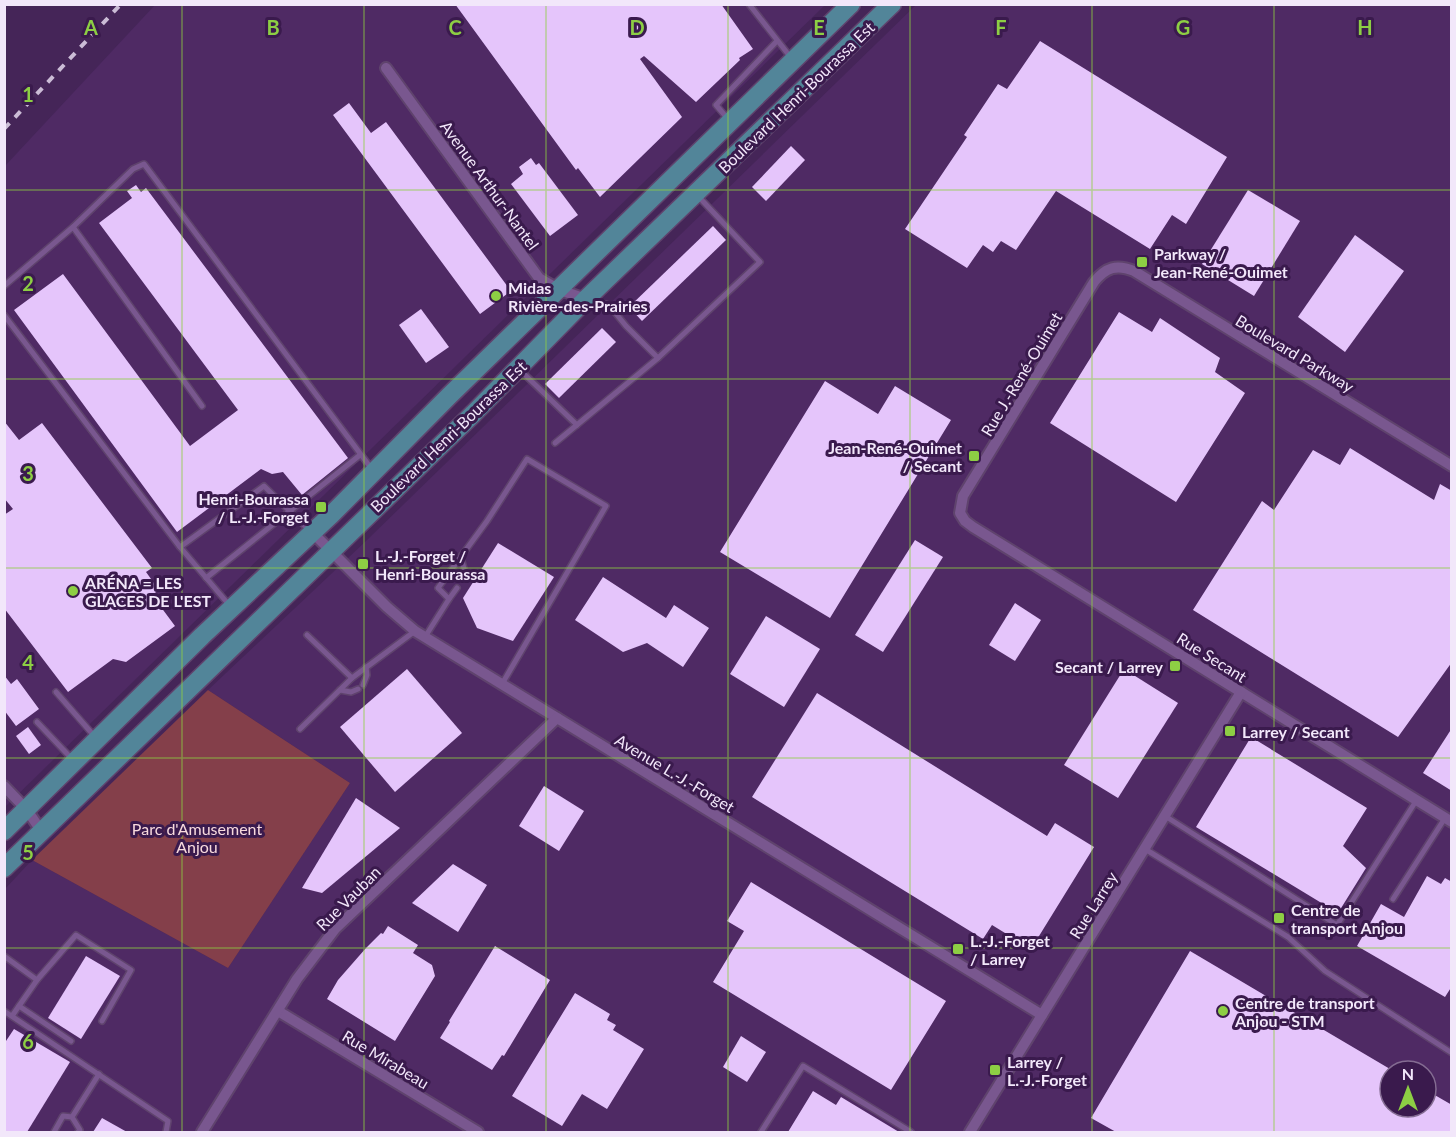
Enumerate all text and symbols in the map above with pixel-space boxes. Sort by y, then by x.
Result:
text: A [83,15,98,39]
text: B [266,15,280,39]
text: C [448,15,462,39]
text: D [629,15,645,39]
text: F [995,15,1007,39]
text: G [1176,15,1190,39]
text: H [1357,15,1373,39]
street label: Boulevard Henri-Bourassa Est [714,17,878,177]
text: 1 [22,82,34,106]
street label: Avenue Arthur-Nantel [437,117,543,253]
place label: Parkway / Jean-René-Ouimet [1154,244,1288,281]
marker: Parkway / Jean-René-Ouimet [1135,255,1149,269]
text: 2 [22,271,34,295]
place label: Midas Rivière-des-Prairies [508,278,648,315]
marker: Midas Rivière-des-Prairies [489,289,503,303]
street label: Rue J.-René-Ouimet [977,308,1066,439]
street label: Boulevard Parkway [1232,310,1358,396]
street label: Boulevard Henri-Bourassa Est [366,356,530,516]
place label: Jean-René-Ouimet / Secant [828,438,962,475]
marker: Jean-René-Ouimet / Secant [967,449,981,463]
text: 3 [22,461,34,485]
place label: Henri-Bourassa / L.-J.-Forget [199,489,309,526]
marker: Henri-Bourassa / L.-J.-Forget [314,500,328,514]
place label: L.-J.-Forget / Henri-Bourassa [375,546,485,583]
marker: L.-J.-Forget / Henri-Bourassa [356,557,370,571]
place label: ARÉNA = LES GLACES DE L'EST [84,573,211,610]
marker: ARÉNA = LES GLACES DE L'EST [66,584,80,598]
street label: Rue Secant [1174,628,1250,686]
text: 4 [22,650,34,674]
place label: Secant / Larrey [1055,657,1164,676]
marker: Secant / Larrey [1168,659,1182,673]
place label: Larrey / Secant [1242,722,1350,741]
marker: Larrey / Secant [1223,724,1237,738]
street label: Avenue L.-J.-Forget [612,730,738,816]
park label: Parc d'Amusement Anjou [132,819,262,856]
text: 5 [22,840,34,864]
street label: Rue Vauban [312,862,384,934]
street label: Rue Larrey [1065,867,1121,942]
place label: Centre de transport Anjou [1291,900,1403,937]
marker: Centre de transport Anjou [1272,911,1286,925]
place label: L.-J.-Forget / Larrey [970,931,1050,968]
marker: L.-J.-Forget / Larrey [951,942,965,956]
place label: Centre de transport Anjou - STM [1234,993,1375,1030]
marker: Centre de transport Anjou - STM [1216,1004,1230,1018]
street label: Rue Mirabeau [339,1026,433,1092]
text: 6 [22,1029,34,1053]
place label: Larrey / L.-J.-Forget [1007,1052,1087,1089]
north arrow [1378,1059,1438,1119]
marker: Larrey / L.-J.-Forget [988,1063,1002,1077]
text: N [1402,1064,1414,1083]

